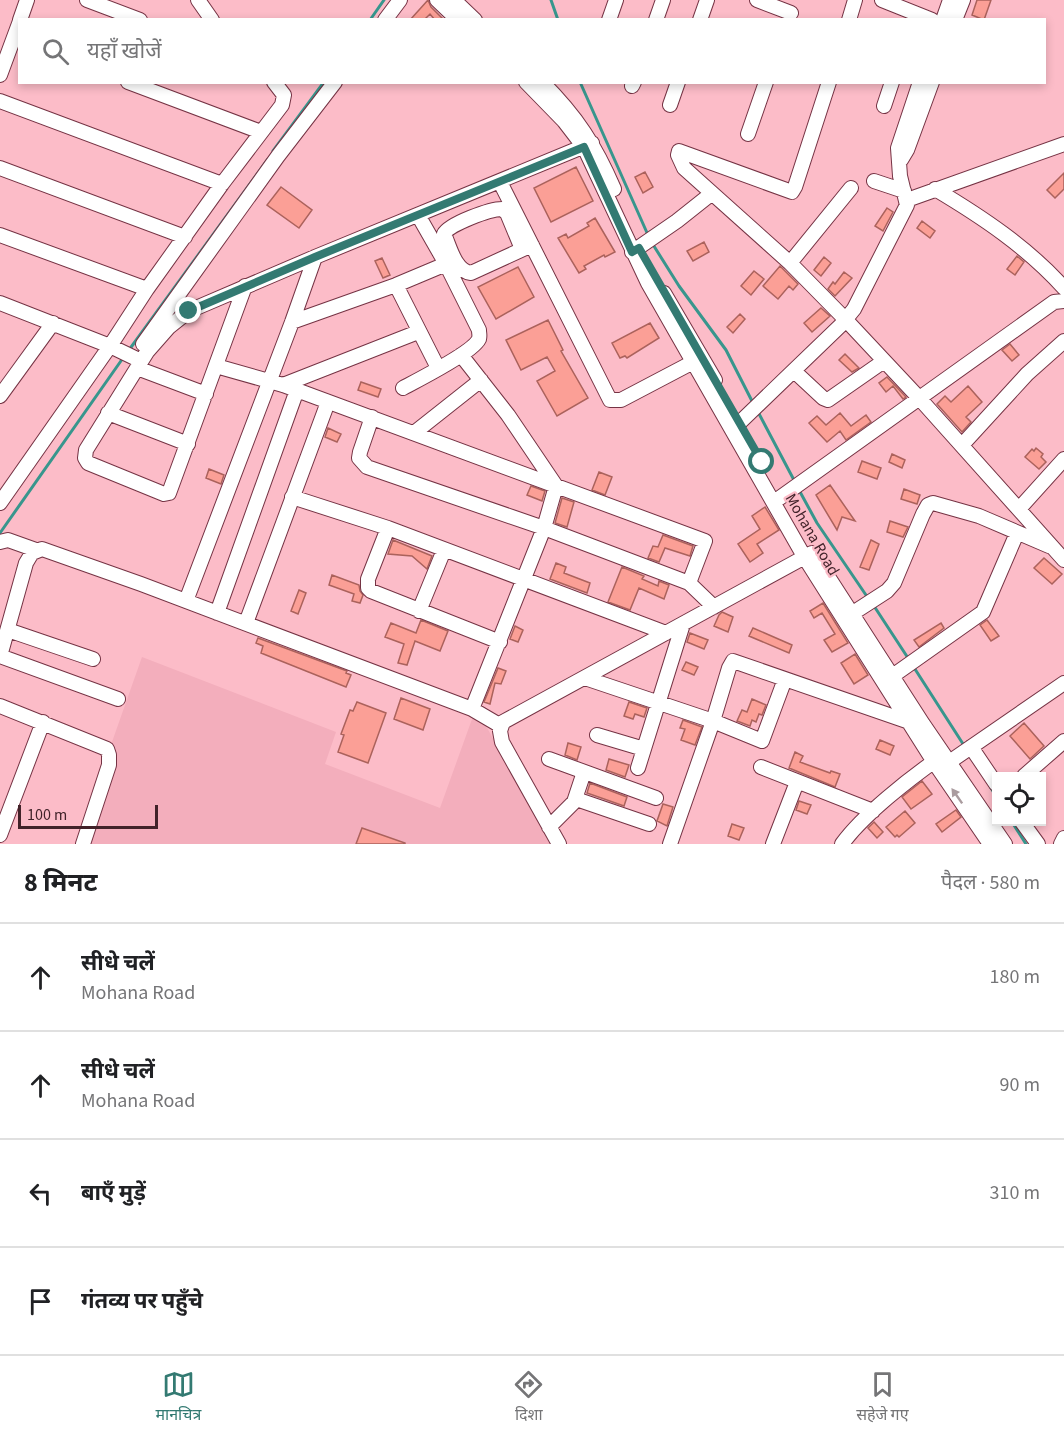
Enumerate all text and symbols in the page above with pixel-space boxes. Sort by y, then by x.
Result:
search box [18,18,1046,84]
icon: search [39,35,72,68]
text: यहाँ खोजें [87,35,162,67]
route end [175,297,201,323]
route start [748,448,774,474]
street label: Mohana Road [780,489,845,580]
map controls [992,772,1046,826]
button: locate [992,772,1046,826]
one-way arrow [952,788,963,804]
scale bar [18,802,158,830]
text: 100 m [27,804,67,826]
text: 8 मिनट [24,864,98,901]
text: पैदल · 580 m [941,869,1040,897]
text: सीधे चलें [81,947,155,979]
icon: ahead [24,961,57,994]
text: 180 m [990,963,1040,991]
text: Mohana Road [81,979,195,1007]
text: सीधे चलें [81,1055,155,1087]
icon: ahead [24,1069,57,1102]
text: 90 m [1000,1071,1040,1099]
text: Mohana Road [81,1087,195,1115]
icon: left [24,1177,57,1210]
text: बाएँ मुड़ें [81,1177,146,1209]
text: 310 m [990,1179,1040,1207]
icon: arrive [24,1285,57,1318]
text: गंतव्य पर पहुँचे [81,1285,203,1317]
tab: मानचित्र [156,1368,201,1427]
tab: दिशा [512,1368,545,1427]
tab: सहेजे गए [856,1368,908,1427]

